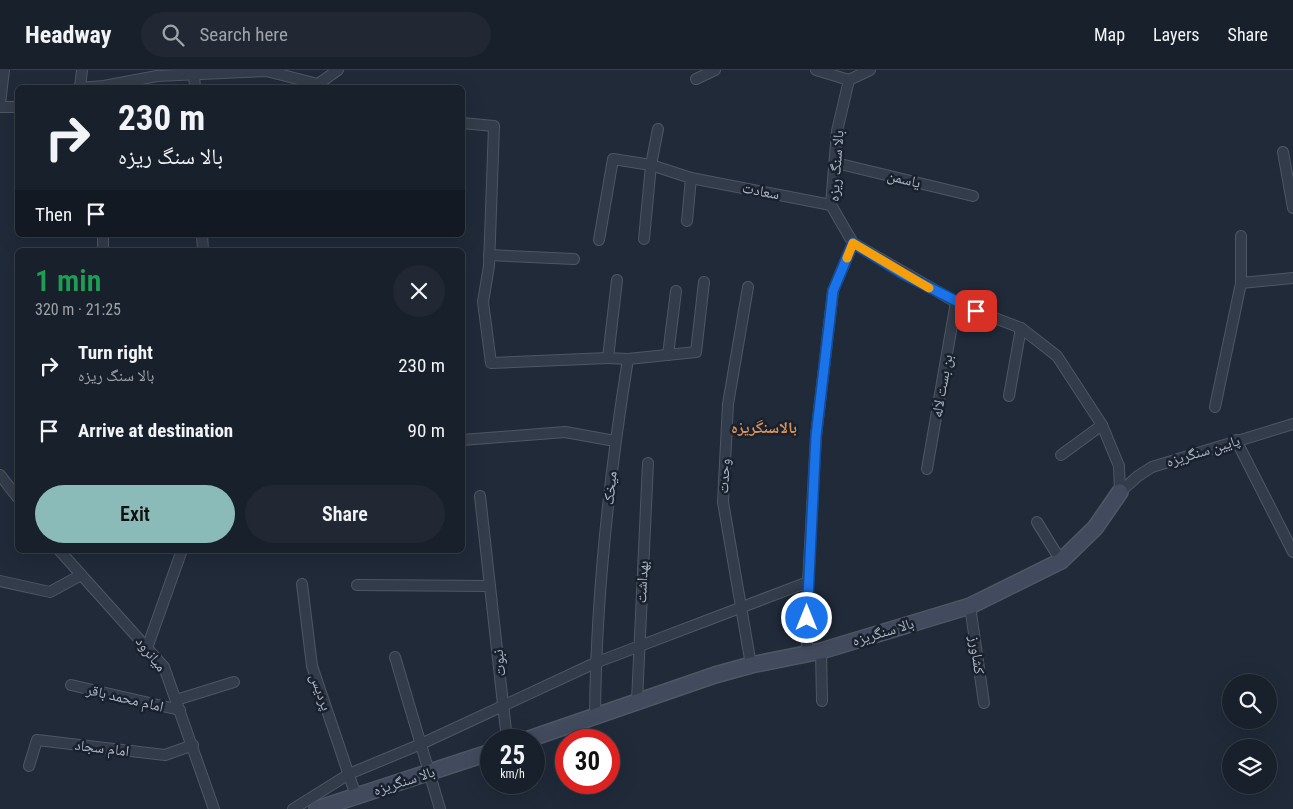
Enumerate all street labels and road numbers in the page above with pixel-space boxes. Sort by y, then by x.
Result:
street label: بالا سنگ ریزه [825,130,847,202]
street label: یاسمن [885,166,923,193]
street label: سعادت [741,179,781,203]
street label: بن بست لاله [928,353,957,419]
street label: پایین سنگریزه [1164,431,1242,472]
street label: وحدت [714,458,734,494]
street label: میخک [599,470,621,506]
street label: بهداشت [632,560,652,604]
street label: بالا سنگریزه [850,614,916,650]
street label: میانرود [132,633,170,675]
street label: کشاورز [965,634,989,675]
street label: نبوت [489,649,509,677]
street label: پردیس [305,671,336,713]
street label: امام محمد باقر [83,680,165,717]
street label: امام سجاد [74,736,130,761]
street label: بالا سنگریزه [371,763,437,799]

